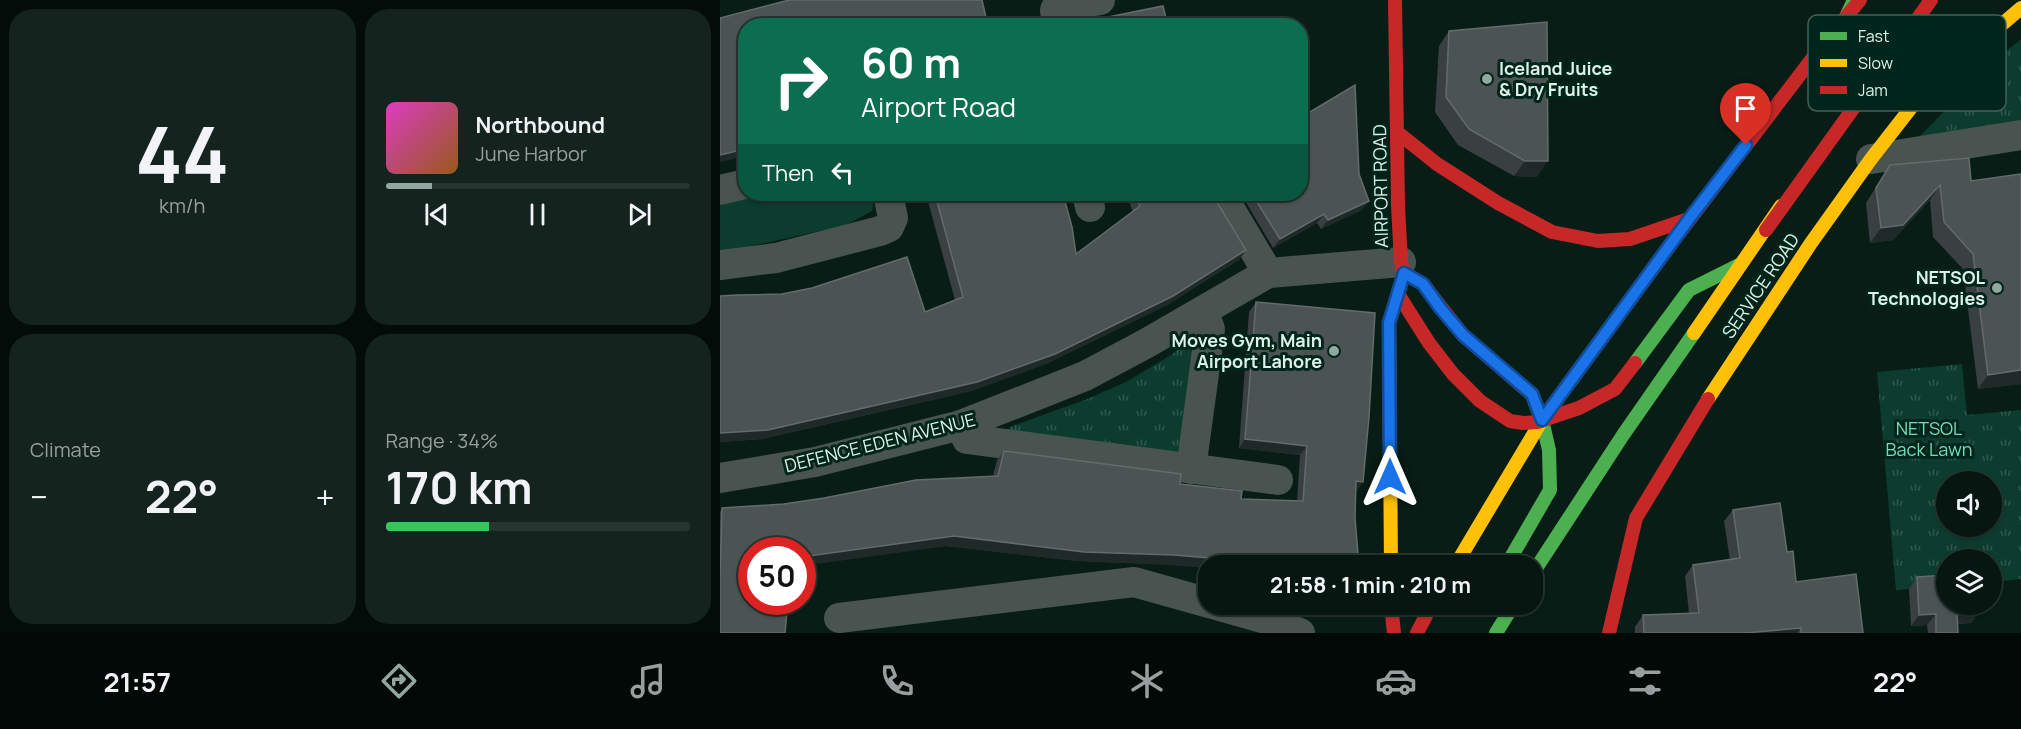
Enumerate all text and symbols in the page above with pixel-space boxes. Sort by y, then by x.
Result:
legend [1808,15,2006,111]
text: Fast [1858,25,1889,47]
text: 60 m [861,33,961,91]
icon: right [762,42,840,120]
text: Slow [1858,52,1893,74]
place label: Iceland Juice & Dry Fruits [1499,56,1613,101]
marker: Iceland Juice & Dry Fruits [1480,72,1494,86]
text: Jam [1858,79,1888,101]
pin [1720,83,1771,145]
text: Airport Road [861,88,1016,125]
icon: arrive [1729,92,1762,125]
text: 44 [135,100,229,206]
text: Northbound [476,110,605,140]
street label: AIRPORT ROAD [1367,124,1393,248]
text: June Harbor [476,140,587,167]
icon: left [826,156,859,189]
text: Then [762,158,814,188]
text: km/h [159,192,206,219]
icon: previous [420,198,453,231]
icon: pause [521,198,554,231]
icon: next [623,198,656,231]
street label: SERVICE ROAD [1716,228,1804,343]
place label: NETSOL Technologies [1868,265,1985,310]
marker: NETSOL Technologies [1990,281,2004,295]
place label: Moves Gym, Main Airport Lahore [1172,328,1322,373]
marker: Moves Gym, Main Airport Lahore [1327,344,1341,358]
street label: DEFENCE EDEN AVENUE [782,407,978,477]
park label: NETSOL Back Lawn [1886,416,1972,461]
text: Range · 34% [386,427,498,454]
text: Climate [30,436,101,463]
position arrow [1358,445,1422,509]
text: 170 km [386,456,533,518]
text: 22° [145,465,219,527]
map controls [1936,471,2002,615]
button: sound [1936,471,2002,537]
text: − [30,474,48,519]
text: + [315,474,335,519]
speed limit sign: 50 [738,537,816,615]
button: layers [1936,549,2002,615]
text: 21:58 · 1 min · 210 m [1270,570,1471,600]
icon: directions [378,660,420,702]
icon: music [627,660,669,702]
icon: phone [876,660,918,702]
icon: climate [1126,660,1168,702]
icon: car [1375,660,1417,702]
icon: filters [1624,660,1666,702]
text: 21:57 [104,663,171,700]
text: 22° [1873,663,1917,700]

